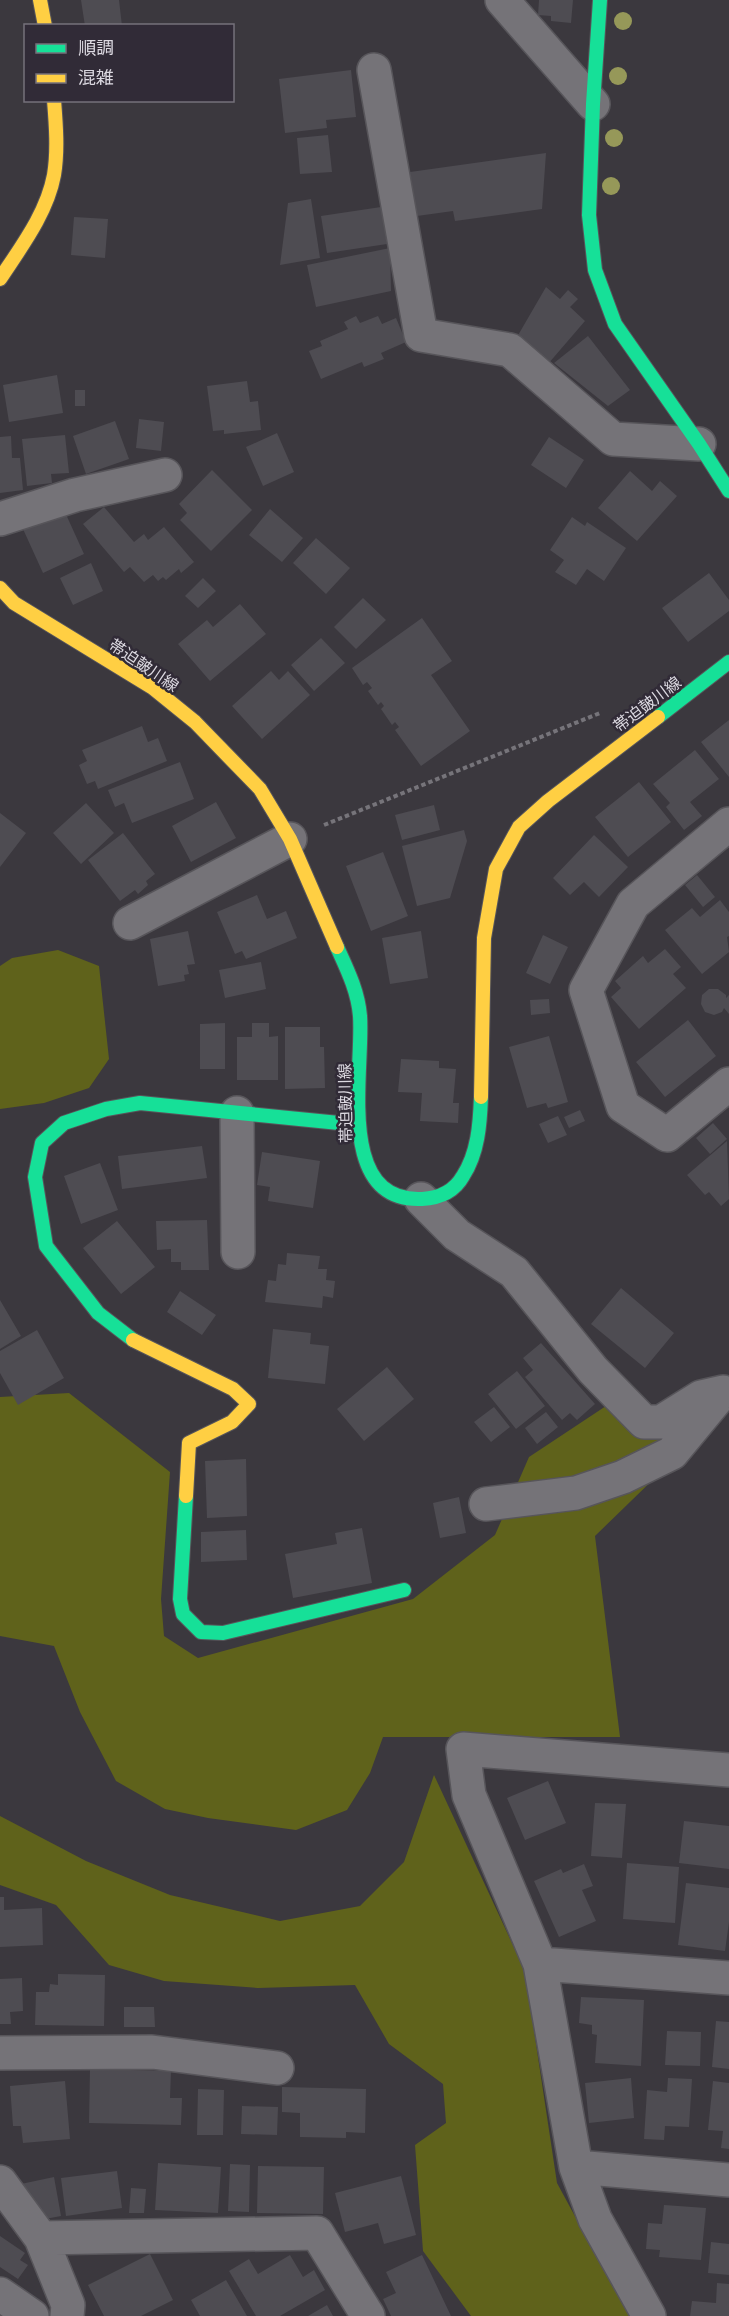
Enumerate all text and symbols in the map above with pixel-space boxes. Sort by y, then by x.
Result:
legend [24,24,234,102]
text: 順調 [78,38,114,58]
text: 混雑 [78,68,114,88]
street label: 帯迫皷川線 [106,636,182,695]
street label: 帯迫皷川線 [610,674,684,735]
street label: 帯迫皷川線 [336,1063,355,1143]

